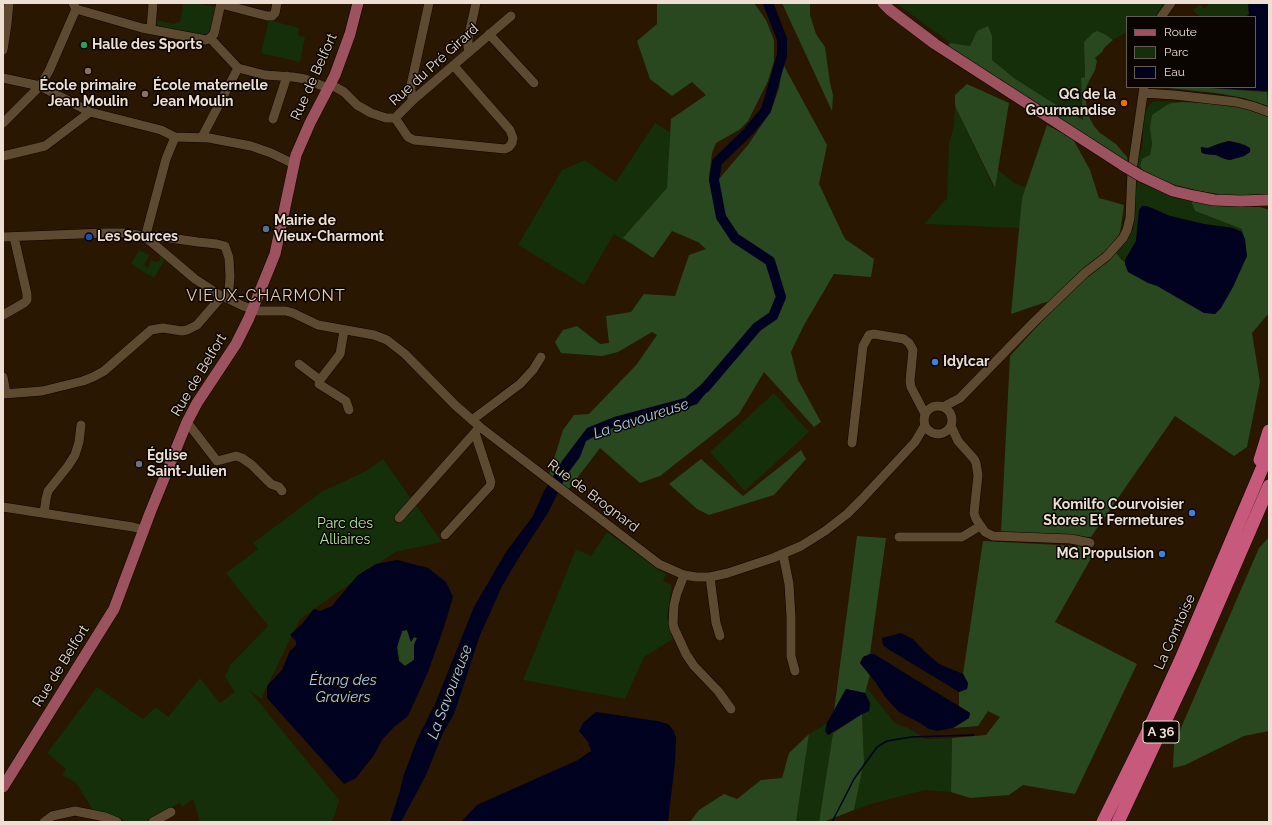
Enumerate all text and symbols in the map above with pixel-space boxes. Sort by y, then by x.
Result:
legend [1126,16,1256,88]
street label: Rue du Pré Girard [386,21,482,109]
text: Route [1164,25,1197,39]
street label: Rue de Belfort [287,31,341,123]
place label: Halle des Sports [92,37,202,53]
marker: Halle des Sports [79,40,89,50]
text: Parc [1164,45,1189,59]
text: Eau [1164,65,1185,79]
marker: École primaire Jean Moulin [83,66,93,76]
place label: École primaire Jean Moulin [40,78,136,110]
place label: École maternelle Jean Moulin [153,78,268,110]
place label: QG de la Gourmandise [1026,87,1116,120]
marker: École maternelle Jean Moulin [140,89,150,99]
marker: QG de la Gourmandise [1119,98,1129,108]
place label: Mairie de Vieux-Charmont [274,213,384,246]
marker: Mairie de Vieux-Charmont [261,224,271,234]
place label: Les Sources [97,229,178,245]
marker: Les Sources [84,232,94,242]
district label: VIEUX-CHARMONT [186,286,346,306]
street label: Rue de Belfort [168,331,230,419]
place label: Idylcar [943,354,989,370]
marker: Idylcar [930,357,940,367]
water label: La Savoureuse [591,395,691,443]
place label: Église Saint-Julien [147,448,227,480]
street label: Rue de Brognard [544,456,642,536]
marker: Église Saint-Julien [134,459,144,469]
place label: Komilfo Courvoisier Stores Et Fermetures [1043,497,1184,530]
marker: Komilfo Courvoisier Stores Et Fermetures [1187,508,1197,518]
park label: Parc des Alliaires [317,516,373,548]
place label: MG Propulsion [1056,546,1154,562]
marker: MG Propulsion [1157,549,1167,559]
street label: La Comtoise [1151,592,1199,672]
street label: Rue de Belfort [29,622,93,710]
water label: La Savoureuse [424,642,476,742]
water label: Étang des Graviers [309,671,377,706]
road number: A 36 [1143,721,1179,743]

